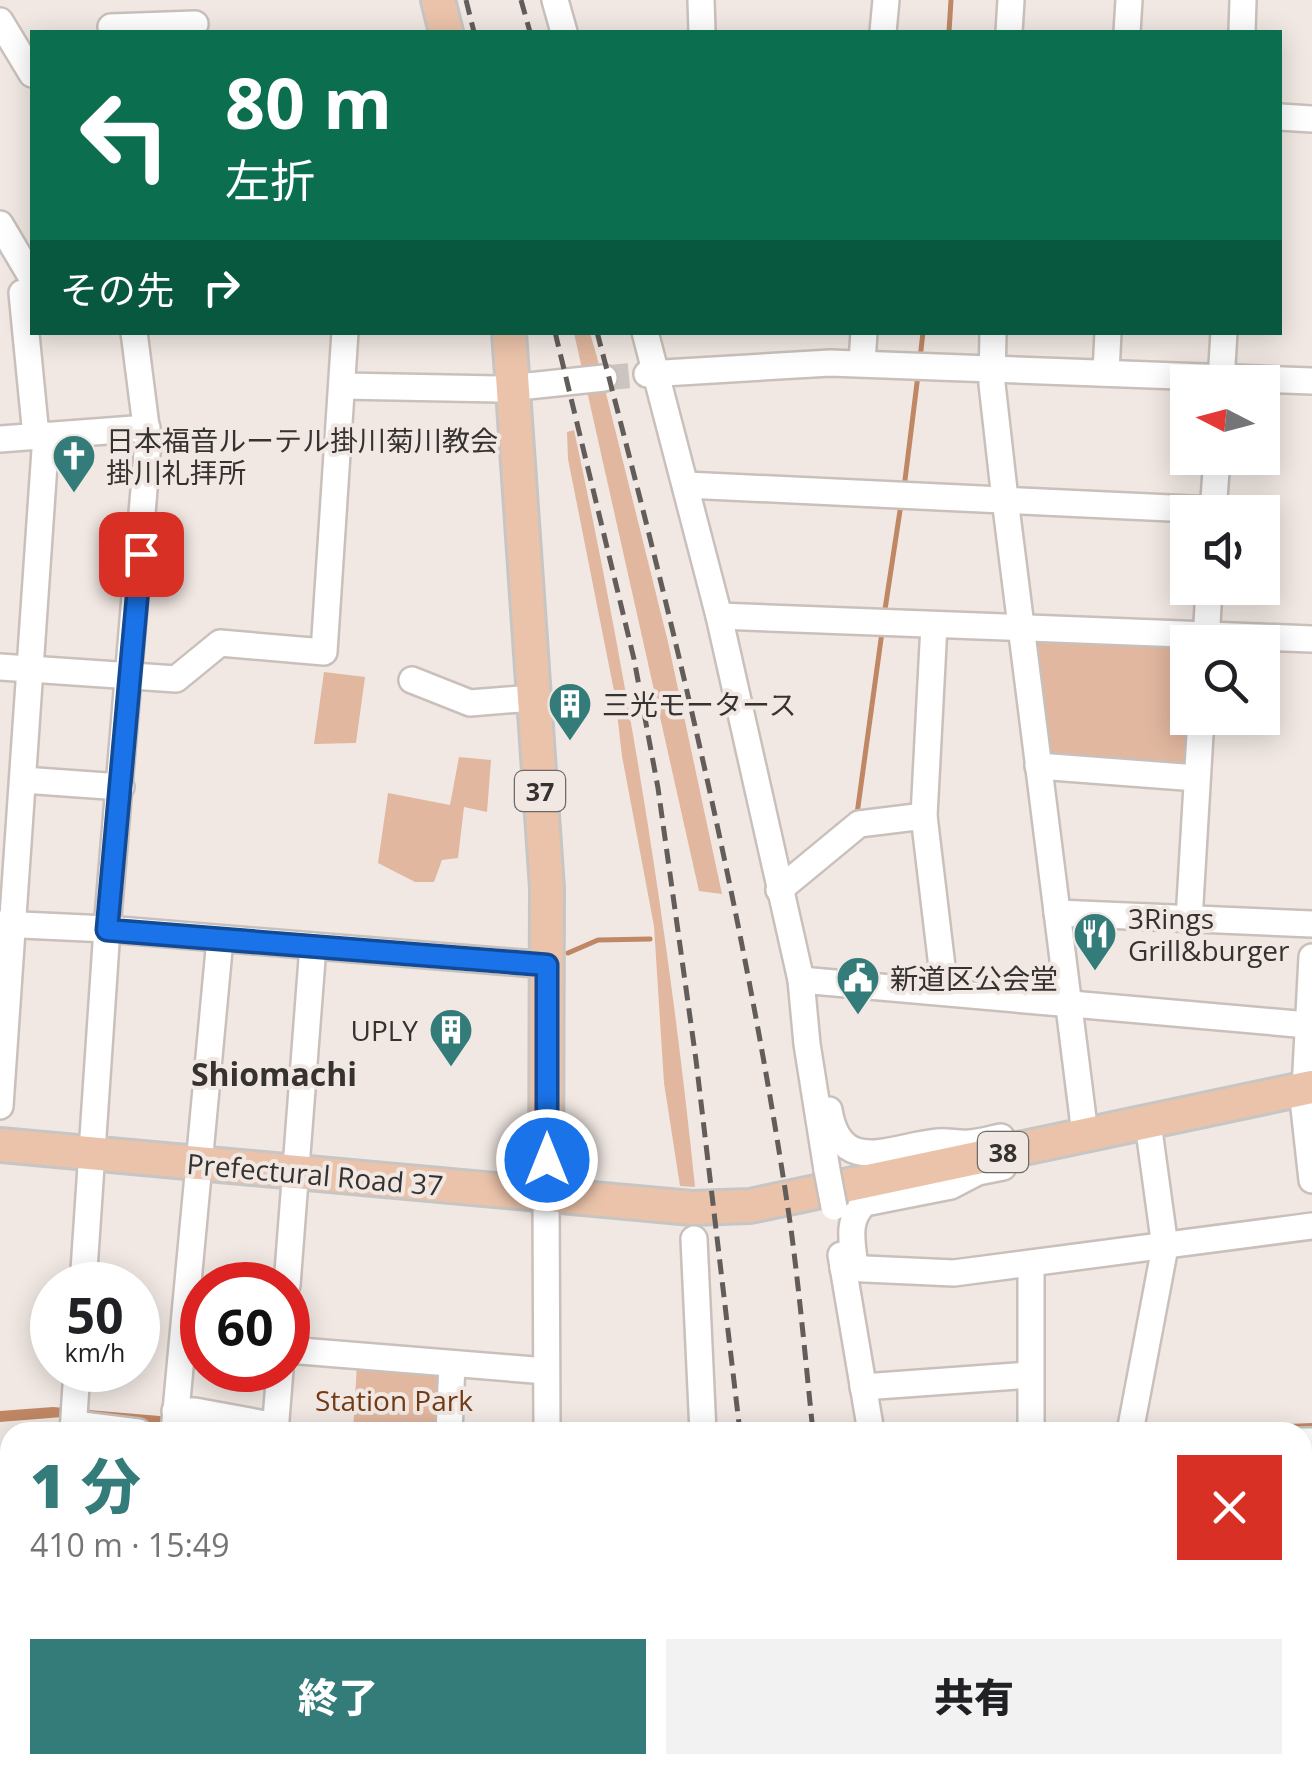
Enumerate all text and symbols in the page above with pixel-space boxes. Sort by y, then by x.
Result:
text: 80 m [225,54,392,150]
icon: left [60,70,190,200]
text: 左折 [225,149,315,210]
icon: right [194,260,249,315]
text: その先 [60,263,174,315]
north arrow [1170,365,1280,475]
map controls [1170,365,1280,735]
place label: 日本福音ルーテル掛川菊川教会 掛川礼拝所 [106,421,498,491]
church icon: 日本福音ルーテル掛川菊川教会 掛川礼拝所 [51,433,97,494]
button: sound [1170,495,1280,605]
pin [99,512,184,597]
icon: arrive [114,527,169,582]
button: search [1170,625,1280,735]
building icon: 三光モータース [547,681,593,742]
place label: 三光モータース [602,685,797,723]
road number: 37 [515,771,565,811]
place label: 3Rings Grill&burger [1128,899,1290,969]
restaurant icon: 3Rings Grill&burger [1072,911,1118,972]
public building icon: 新道区公会堂 [835,955,881,1016]
place label: 新道区公会堂 [890,959,1058,997]
building icon: UPLY [428,1007,474,1068]
place label: UPLY [350,1011,418,1049]
district label: Shiomachi [191,1052,357,1095]
position arrow [495,1108,599,1212]
road number: 38 [978,1132,1028,1172]
street label: Prefectural Road 37 [185,1144,445,1204]
speed limit sign: 60 [180,1262,310,1392]
text: 50 [66,1281,124,1349]
text: km/h [65,1335,125,1369]
park label: Station Park [315,1381,473,1419]
text: 1 分 [30,1444,141,1526]
button: close [1177,1455,1282,1560]
text: 410 m · 15:49 [30,1523,229,1566]
button: 終了 [30,1639,646,1754]
button: 共有 [666,1639,1282,1754]

